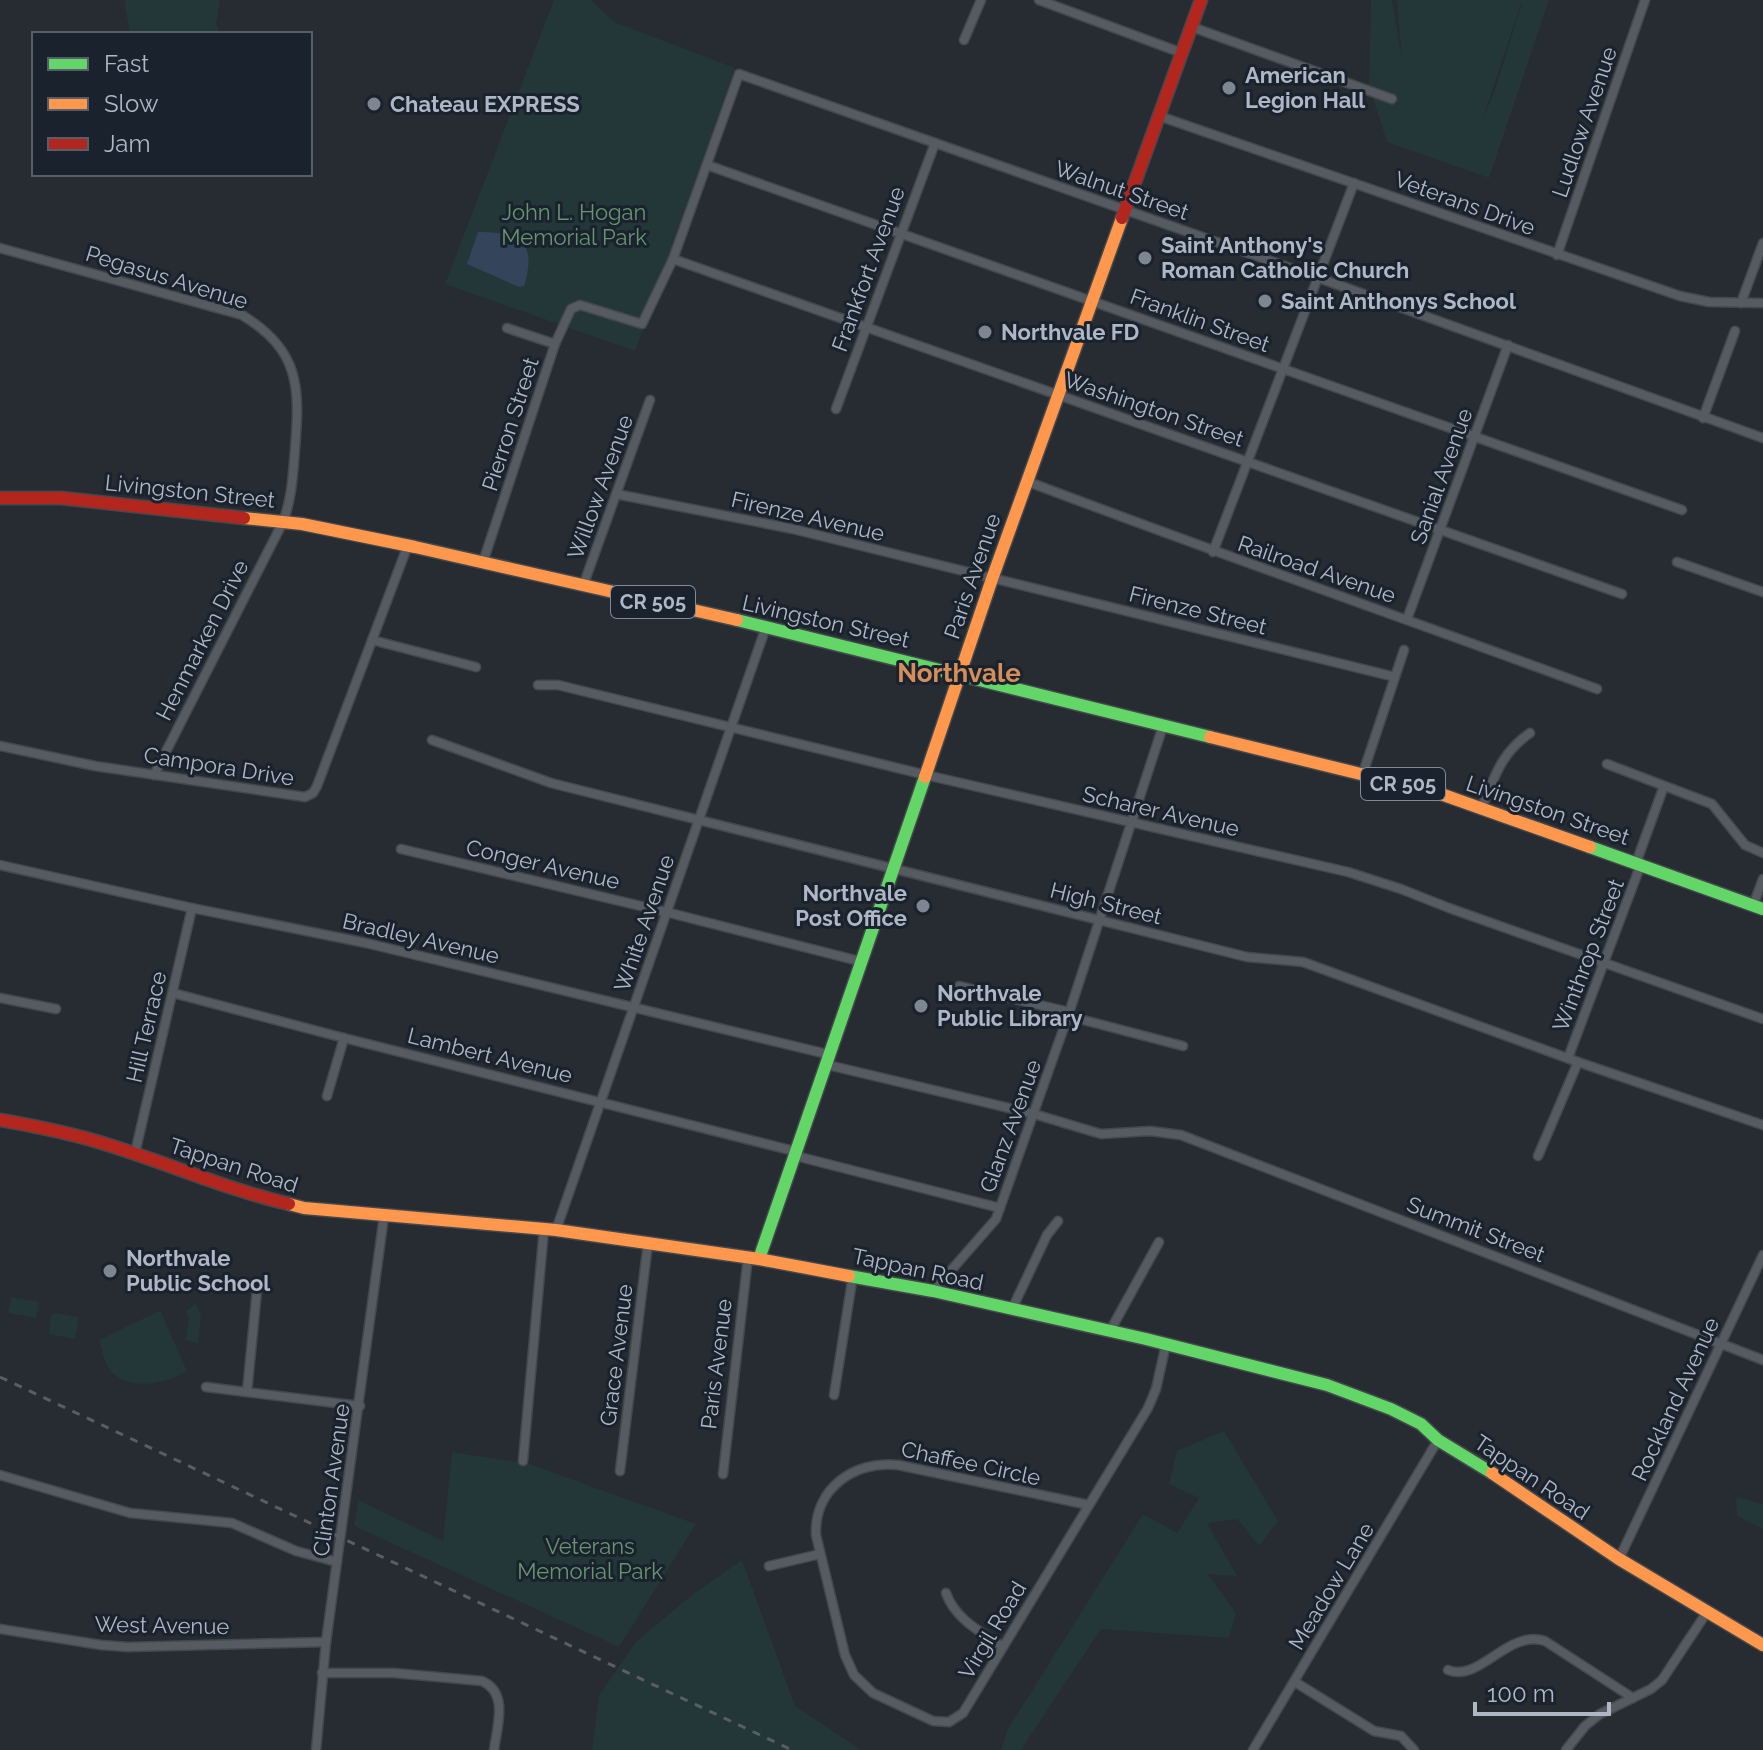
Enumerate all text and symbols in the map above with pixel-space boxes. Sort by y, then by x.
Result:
legend [32,32,312,176]
street label: Ludlow Avenue [1546,43,1622,201]
text: Fast [104,49,149,78]
place label: American Legion Hall [1245,62,1366,113]
marker: American Legion Hall [1220,79,1238,97]
text: Slow [104,89,159,118]
place label: Chateau EXPRESS [390,91,580,117]
marker: Chateau EXPRESS [365,95,383,113]
text: Jam [104,129,150,158]
street label: Walnut Street [1052,155,1193,225]
street label: Veterans Drive [1391,166,1539,240]
street label: Frankfort Avenue [826,183,910,355]
park label: John L. Hogan Memorial Park [501,199,647,250]
place label: Saint Anthony's Roman Catholic Church [1161,232,1409,283]
street label: Pegasus Avenue [83,240,251,314]
marker: Saint Anthony's Roman Catholic Church [1136,249,1154,267]
street label: Franklin Street [1127,283,1274,357]
place label: Saint Anthonys School [1281,288,1517,314]
marker: Saint Anthonys School [1256,292,1274,310]
place label: Northvale FD [1001,319,1139,345]
marker: Northvale FD [976,323,994,341]
street label: Pierron Street [476,353,544,494]
street label: Washington Street [1061,366,1248,452]
street label: Sanial Avenue [1404,405,1478,547]
street label: Willow Avenue [562,411,638,563]
street label: Livingston Street [104,469,277,513]
street label: Firenze Avenue [729,486,887,546]
street label: Paris Avenue [938,510,1006,642]
street label: Railroad Avenue [1235,530,1399,608]
street label: Henmarken Drive [150,555,254,725]
street label: Firenze Street [1126,580,1270,640]
road number: CR 505 [611,586,695,618]
street label: Livingston Street [740,589,913,653]
district label: Northvale [897,658,1021,688]
street label: Campora Drive [142,741,296,791]
road number: CR 505 [1361,768,1445,800]
street label: Livingston Street [1463,770,1634,850]
street label: Scharer Avenue [1080,780,1242,842]
street label: Conger Avenue [464,834,622,894]
street label: White Avenue [608,851,680,995]
street label: Winthrop Street [1547,874,1629,1035]
street label: High Street [1048,877,1165,930]
place label: Northvale Post Office [795,880,907,931]
marker: Northvale Post Office [914,897,932,915]
street label: Bradley Avenue [340,907,502,969]
street label: Hill Terrace [121,969,171,1085]
place label: Northvale Public Library [937,980,1083,1031]
marker: Northvale Public Library [912,997,930,1015]
street label: Lambert Avenue [405,1022,575,1088]
street label: Glanz Avenue [974,1056,1046,1196]
street label: Tappan Road [167,1132,301,1198]
street label: Summit Street [1403,1191,1549,1267]
street label: Tappan Road [850,1242,986,1296]
place label: Northvale Public School [126,1245,271,1296]
marker: Northvale Public School [101,1262,119,1280]
street label: Grace Avenue [594,1283,638,1427]
street label: Paris Avenue [695,1297,737,1431]
street label: Rockland Avenue [1626,1313,1724,1485]
street label: Clinton Avenue [307,1402,355,1558]
street label: Tappan Road [1469,1429,1595,1525]
street label: Chaffee Circle [899,1436,1043,1490]
street label: Meadow Lane [1283,1518,1379,1654]
park label: Veterans Memorial Park [517,1533,663,1584]
street label: Virgil Road [953,1576,1031,1684]
street label: West Avenue [94,1611,230,1639]
scale bar [1475,1666,1609,1716]
text: 100 m [1487,1679,1555,1708]

